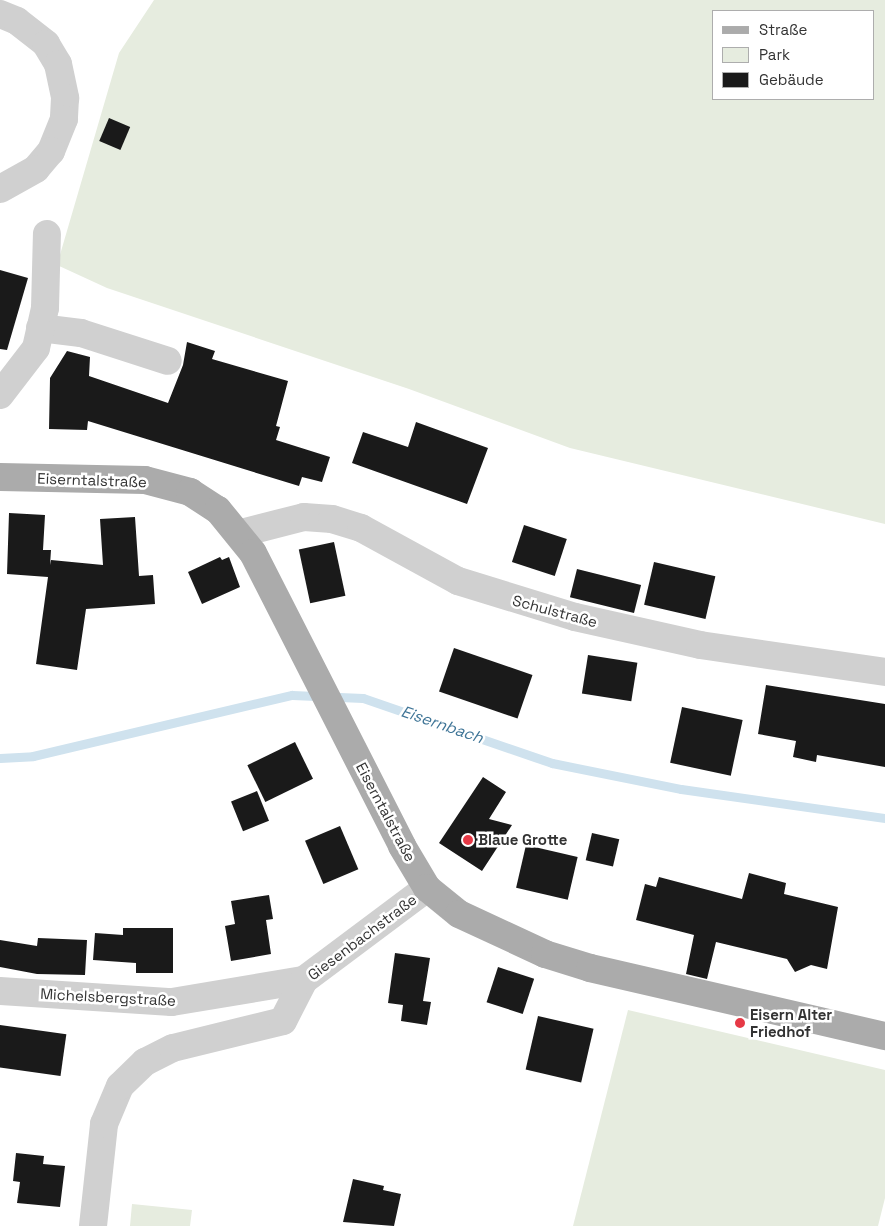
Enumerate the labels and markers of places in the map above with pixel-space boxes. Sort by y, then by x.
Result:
place label: Blaue Grotte [478,831,567,849]
marker: Blaue Grotte [462,834,474,846]
place label: Eisern Alter Friedhof [750,1005,832,1040]
marker: Eisern Alter Friedhof [734,1017,746,1029]

